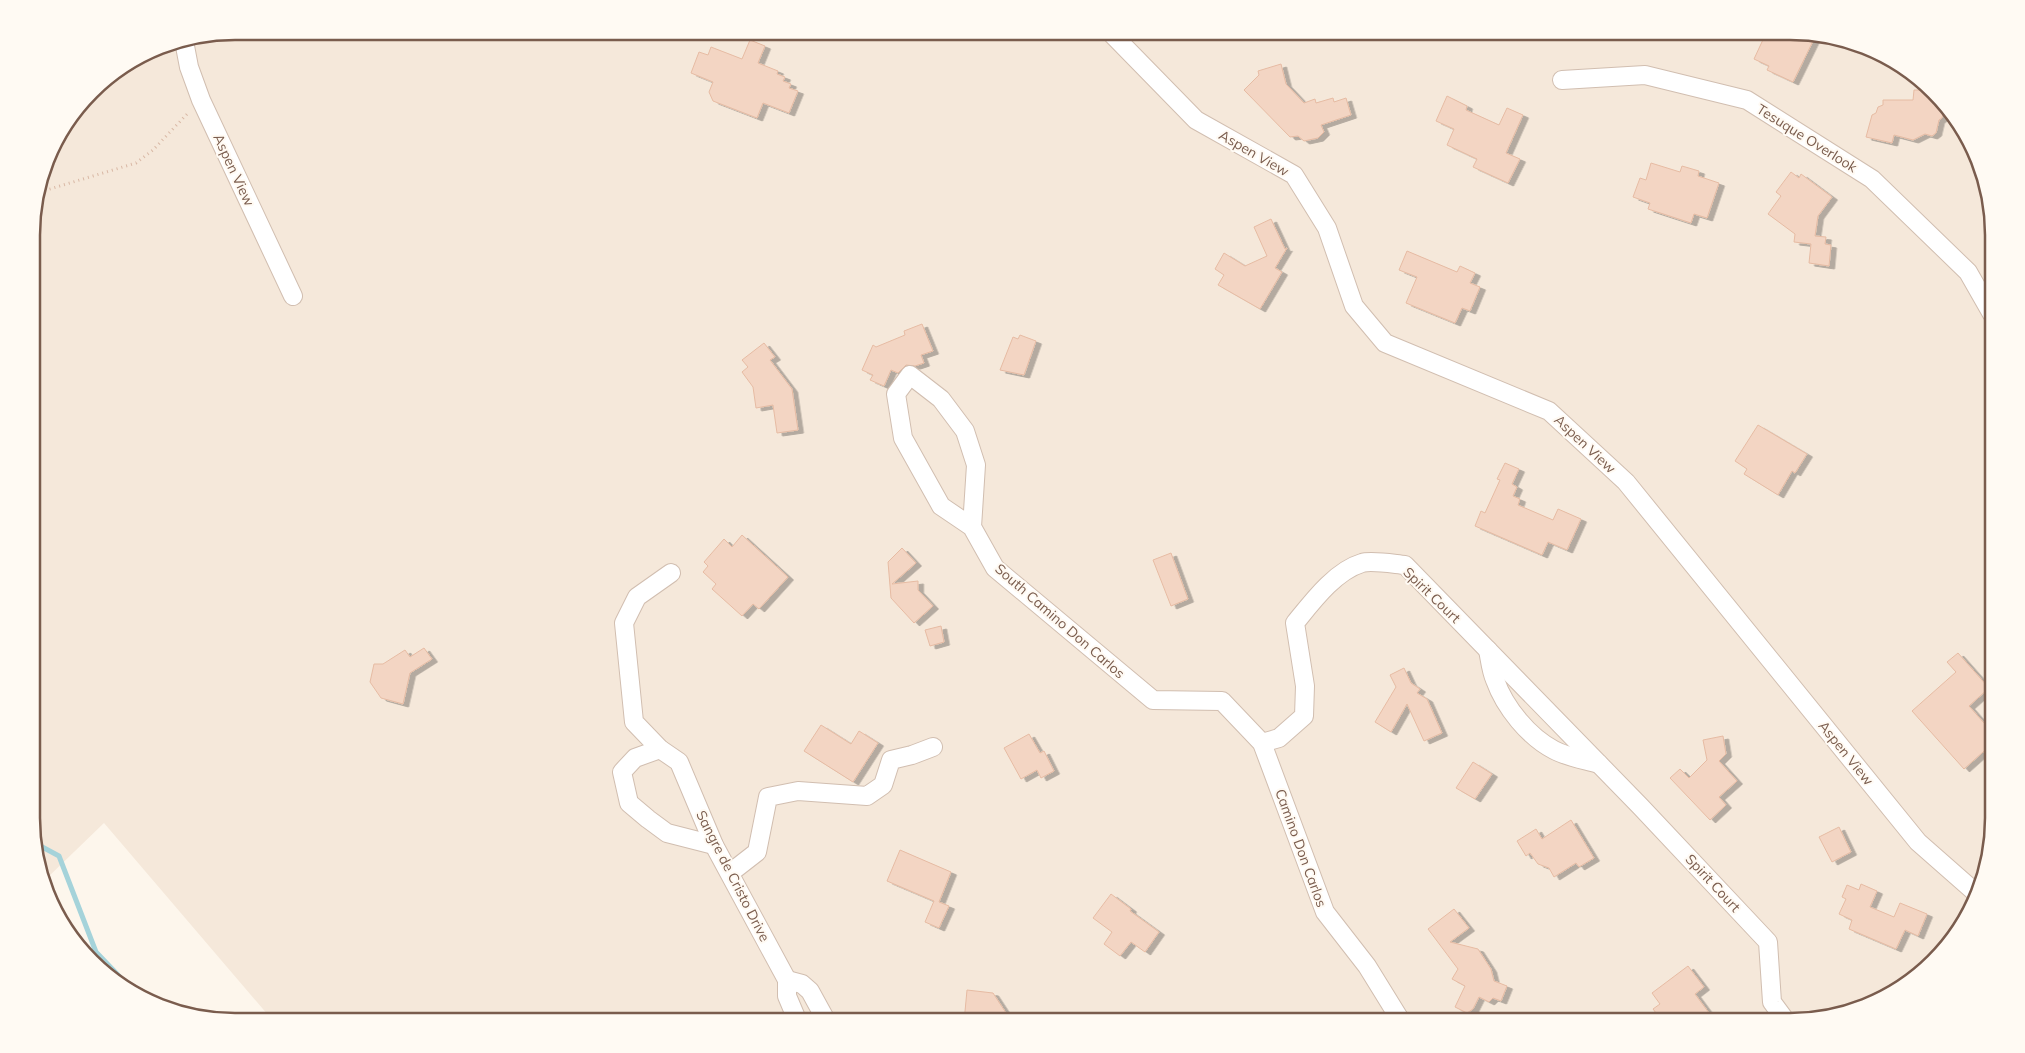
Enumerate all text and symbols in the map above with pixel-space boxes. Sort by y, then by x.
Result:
street label: Tesuque Overlook [1753,100,1861,177]
street label: Aspen View [1216,126,1292,180]
street label: Aspen View [209,131,259,209]
street label: Aspen View [1550,411,1620,477]
street label: South Camino Don Carlos [991,560,1129,682]
street label: Spirit Court [1400,563,1465,627]
street label: Aspen View [1815,717,1877,789]
street label: Camino Don Carlos [1271,786,1331,910]
street label: Sangre de Cristo Drive [692,807,774,945]
street label: Spirit Court [1682,850,1745,916]

